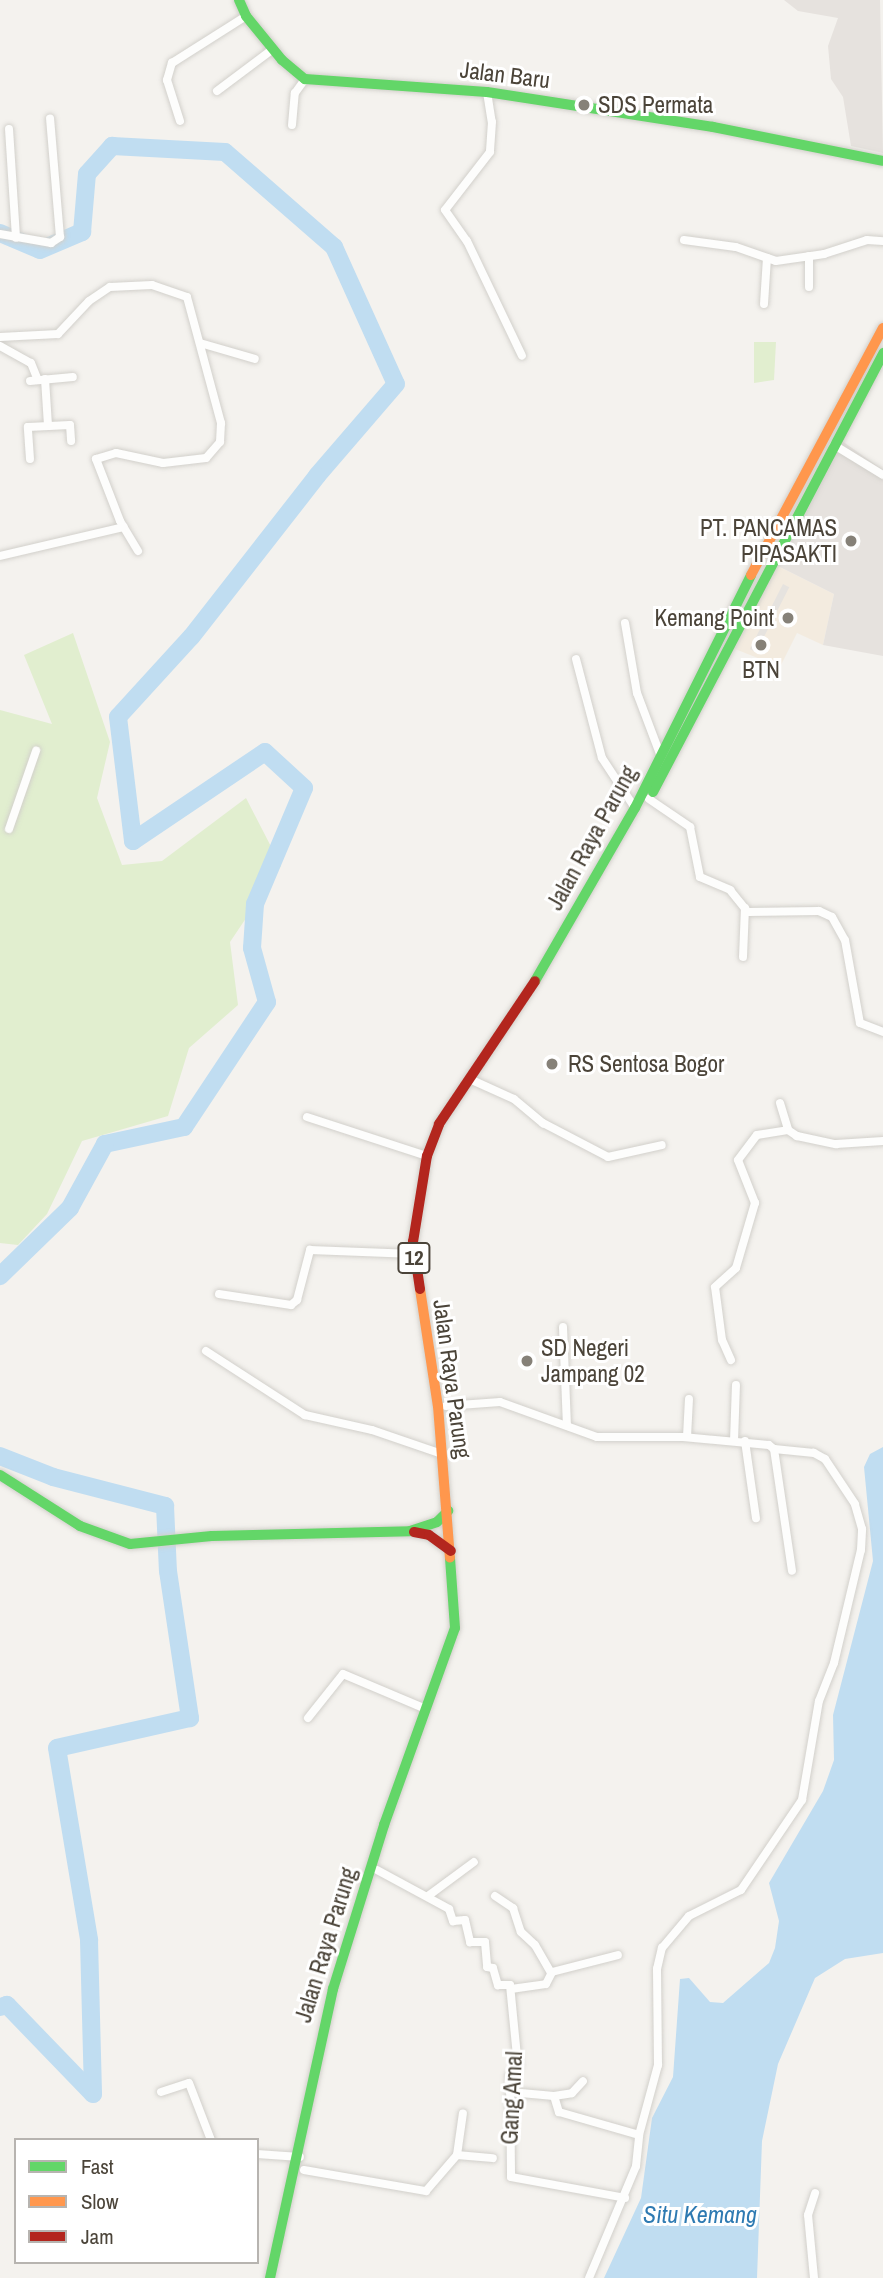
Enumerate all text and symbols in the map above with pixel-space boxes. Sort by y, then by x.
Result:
street label: Jalan Baru [459,56,551,94]
place label: SDS Permata [598,91,713,119]
marker: SDS Permata [576,97,592,113]
place label: PT. PANCAMAS PIPASAKTI [700,514,837,568]
marker: PT. PANCAMAS PIPASAKTI [843,533,859,549]
place label: Kemang Point [654,604,774,632]
marker: Kemang Point [780,610,796,626]
marker: BTN [753,637,769,653]
place label: BTN [742,656,780,684]
street label: Jalan Raya Parung [541,761,643,915]
place label: RS Sentosa Bogor [568,1050,724,1078]
marker: RS Sentosa Bogor [542,1054,562,1074]
road number: 12 [396,1240,432,1276]
street label: Jalan Raya Parung [427,1298,477,1460]
place label: SD Negeri Jampang 02 [541,1334,645,1388]
marker: SD Negeri Jampang 02 [519,1353,535,1369]
street label: Jalan Raya Parung [289,1864,363,2026]
street label: Gang Amal [496,2050,528,2146]
legend [14,2138,259,2264]
text: Fast [81,2152,114,2181]
text: Slow [81,2187,118,2216]
water label: Situ Kemang [643,2201,757,2229]
text: Jam [81,2222,114,2251]

